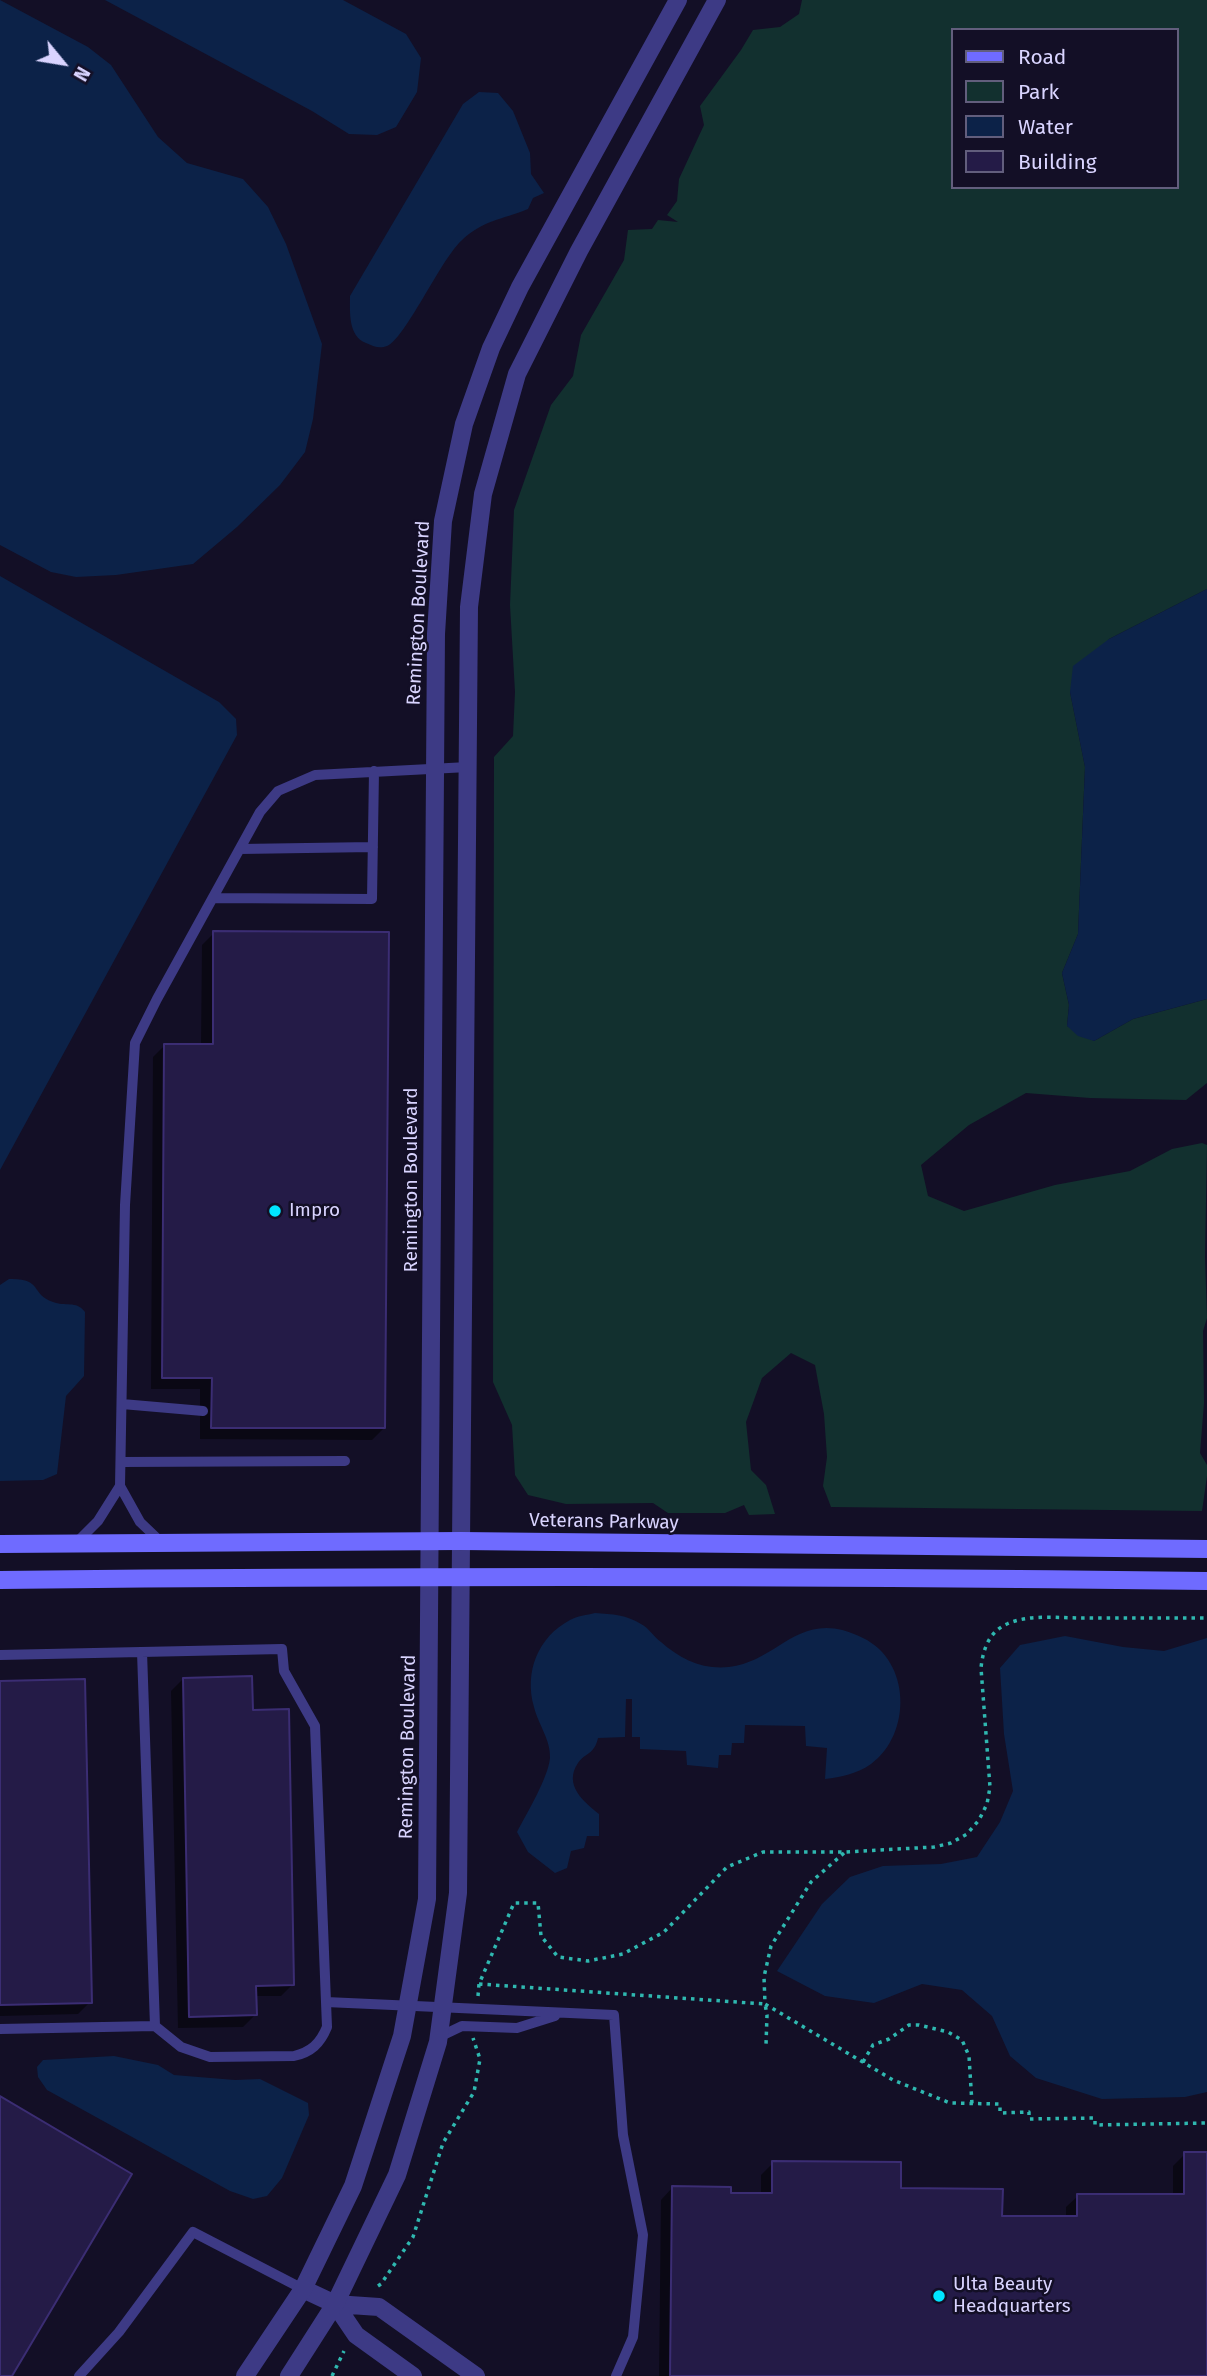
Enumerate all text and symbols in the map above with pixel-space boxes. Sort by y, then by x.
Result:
north arrow [28,28,98,98]
legend [951,28,1179,189]
text: Road [1018,44,1066,70]
text: N [69,63,95,85]
text: Park [1018,79,1059,105]
text: Water [1018,114,1073,140]
text: Building [1018,149,1097,175]
street label: Remington Boulevard [403,520,435,706]
street label: Remington Boulevard [401,1087,423,1273]
place label: Impro [289,1200,340,1222]
marker: Impro [267,1203,283,1219]
street label: Veterans Parkway [529,1509,679,1535]
street label: Remington Boulevard [395,1654,421,1840]
place label: Ulta Beauty Headquarters [953,2274,1071,2318]
marker: Ulta Beauty Headquarters [931,2288,947,2304]

